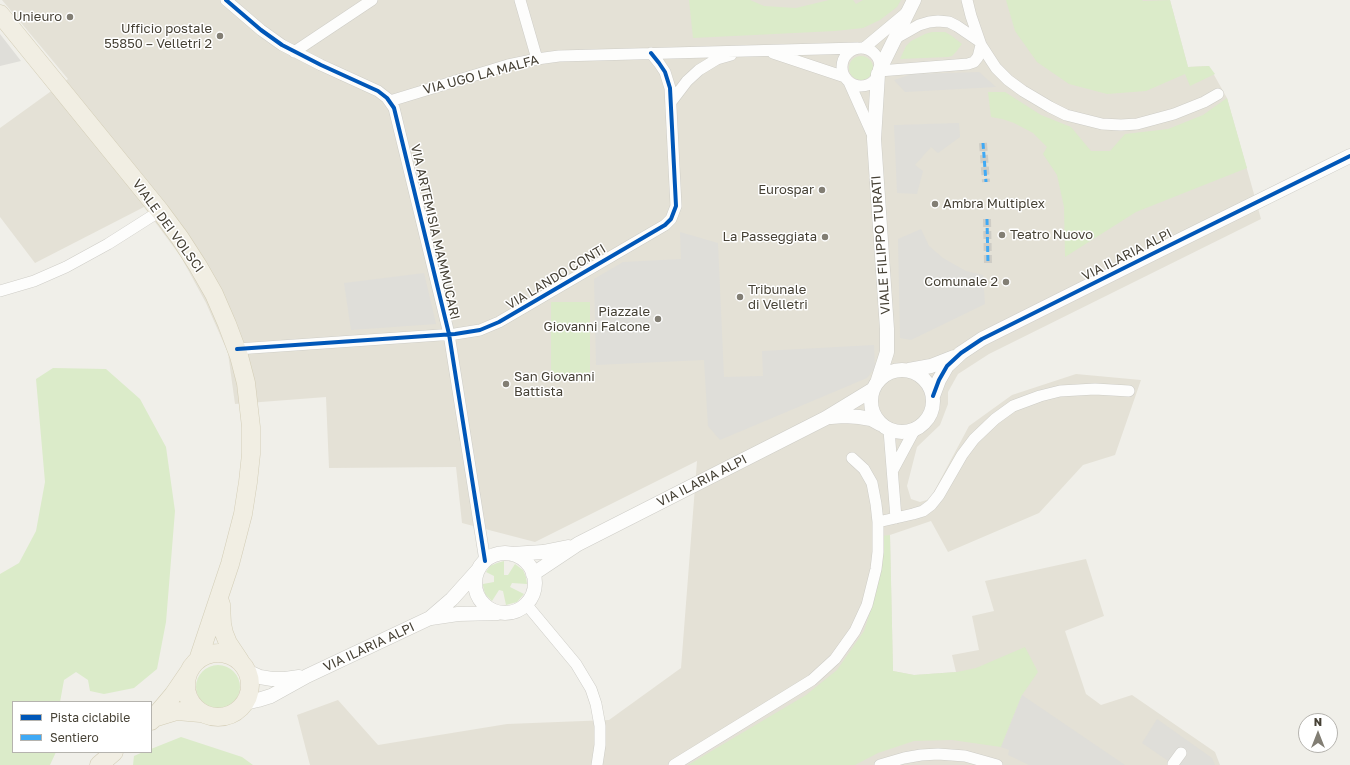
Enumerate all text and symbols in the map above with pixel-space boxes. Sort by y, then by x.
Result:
place label: Unieuro [13,9,62,25]
marker: Unieuro [65,12,75,22]
place label: Ufficio postale 55850 – Velletri 2 [104,21,212,52]
marker: Ufficio postale 55850 – Velletri 2 [215,31,225,41]
street label: VIA UGO LA MALFA [422,52,540,98]
street label: VIA ARTEMISIA MAMMUCARI [407,143,463,321]
street label: VIALE FILIPPO TURATI [868,175,894,315]
street label: VIALE DEI VOLSCI [129,177,207,275]
place label: Eurospar [758,182,814,198]
marker: Eurospar [817,185,827,195]
place label: Ambra Multiplex [943,196,1045,212]
marker: Ambra Multiplex [930,199,940,209]
street label: VIA ILARIA ALPI [1079,226,1175,284]
place label: Teatro Nuovo [1010,227,1093,243]
place label: La Passeggiata [723,229,817,245]
marker: Teatro Nuovo [997,230,1007,240]
marker: La Passeggiata [820,232,830,242]
street label: VIA LANDO CONTI [503,241,609,313]
place label: Comunale 2 [924,274,998,290]
marker: Comunale 2 [1001,277,1011,287]
place label: Tribunale di Velletri [748,282,808,313]
marker: Tribunale di Velletri [735,292,745,302]
place label: Piazzale Giovanni Falcone [544,304,650,335]
marker: Piazzale Giovanni Falcone [653,314,663,324]
place label: San Giovanni Battista [514,369,595,400]
marker: San Giovanni Battista [501,379,511,389]
street label: VIA ILARIA ALPI [654,452,750,510]
street label: VIA ILARIA ALPI [321,619,417,675]
legend [12,701,152,753]
text: Pista ciclabile [50,710,130,725]
north arrow [1298,713,1338,753]
text: N [1314,715,1322,728]
text: Sentiero [50,730,99,745]

